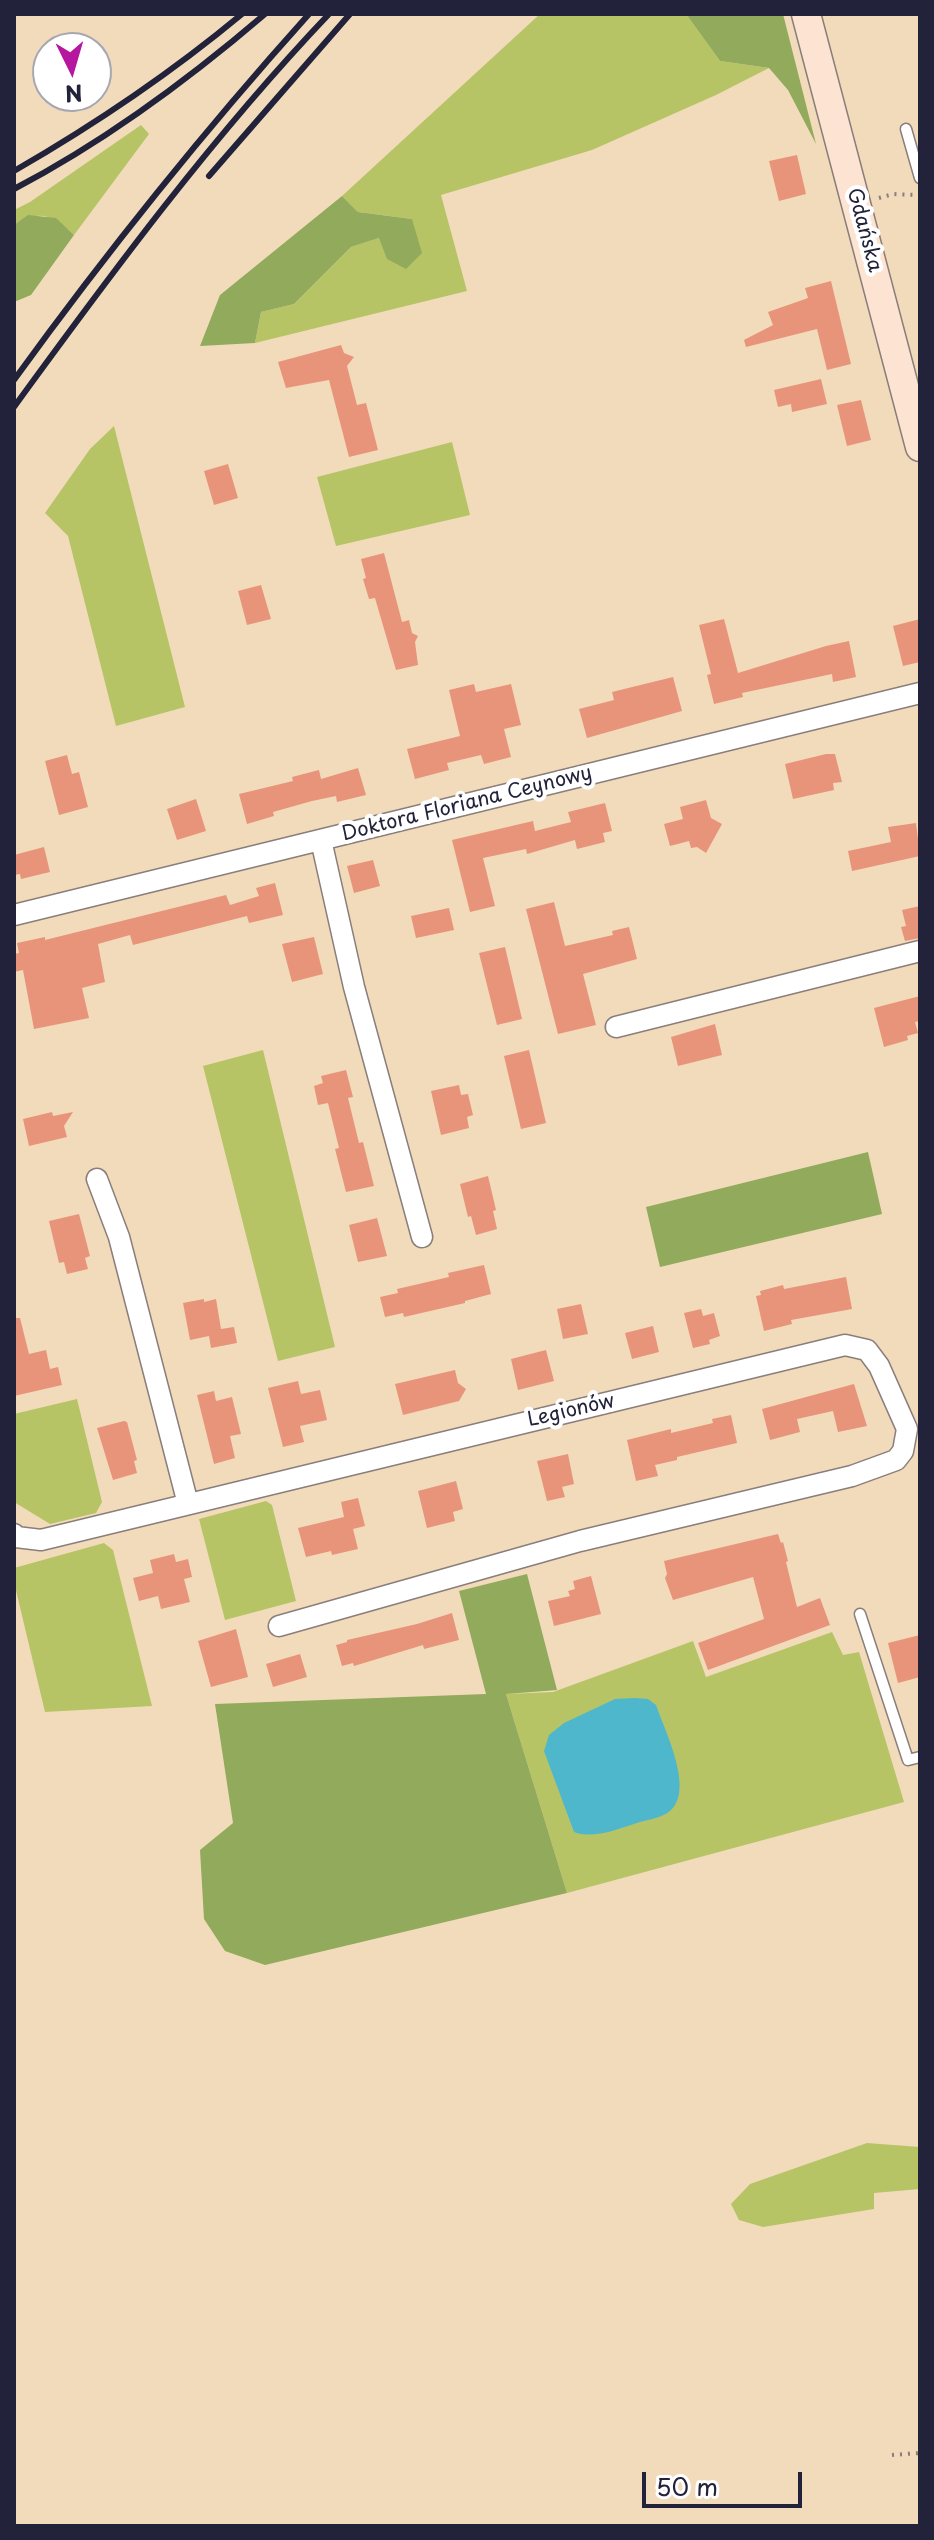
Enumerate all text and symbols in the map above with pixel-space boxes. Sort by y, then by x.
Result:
north arrow [32,32,112,112]
text: N [64,77,84,112]
street label: Gdańska [841,185,887,275]
street label: Doktora Floriana Ceynowy [339,761,595,847]
street label: Legionów [525,1389,617,1433]
scale bar [646,2456,806,2506]
text: 50 m [656,2468,718,2504]

